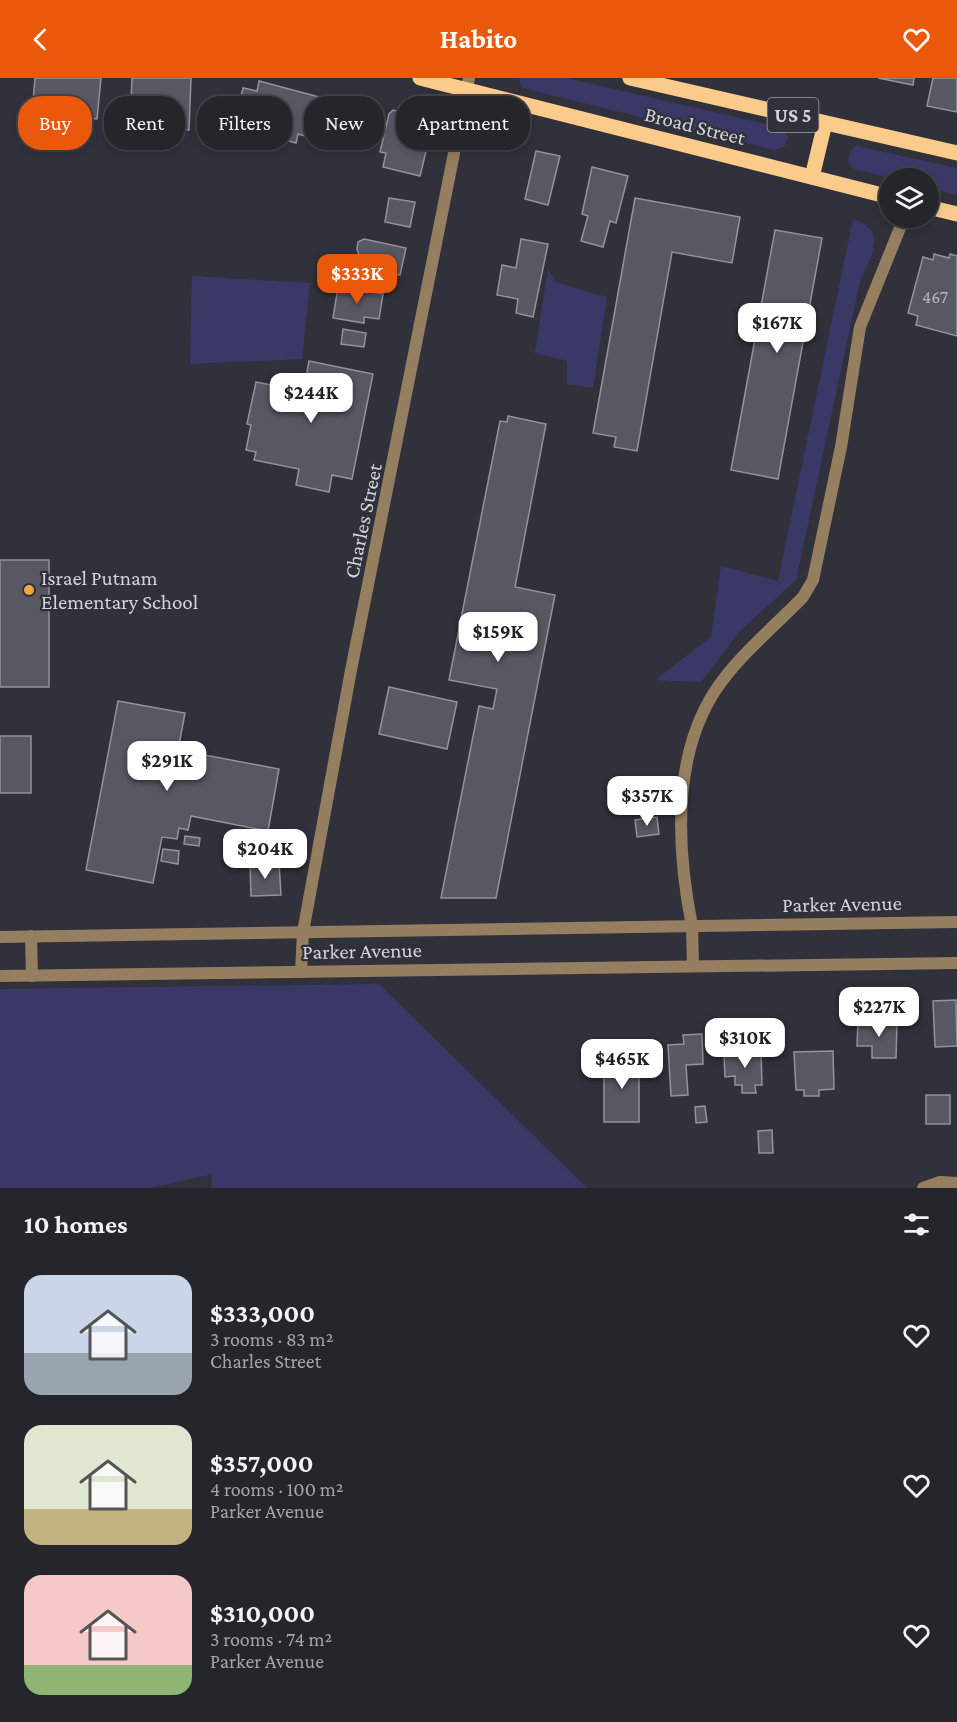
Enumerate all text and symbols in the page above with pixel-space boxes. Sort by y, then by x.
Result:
icon: back [24,23,57,56]
icon: heart [900,23,933,56]
text: Habito [440,24,517,54]
chip: Buy [18,96,92,150]
chip: Rent [104,96,185,150]
chip: Filters [197,96,292,150]
chip: New [304,96,384,150]
chip: Apartment [396,96,530,150]
road number: US 5 [768,98,818,132]
street label: Broad Street [642,102,749,150]
map controls [879,168,939,228]
button: layers [879,168,939,228]
pin: $333K [315,254,399,305]
text: $333K [331,262,383,284]
house number: 467 [922,287,948,307]
pin: $167K [735,303,819,354]
text: $167K [752,311,802,333]
pin: $244K [269,373,353,424]
text: $244K [284,381,338,403]
street label: Charles Street [339,460,387,581]
place label: Israel Putnam Elementary School [41,566,198,614]
marker: Israel Putnam Elementary School [22,583,36,597]
pin: $159K [456,612,540,663]
text: $159K [473,620,523,642]
pin: $291K [125,741,209,792]
text: $291K [141,749,193,771]
pin: $357K [605,776,689,827]
text: $357K [621,784,673,806]
pin: $204K [223,829,307,880]
text: $204K [237,837,293,859]
street label: Parker Avenue [782,891,902,917]
street label: Parker Avenue [302,938,422,964]
pin: $227K [837,987,921,1038]
text: $227K [853,995,905,1017]
pin: $310K [703,1018,787,1069]
text: $310K [719,1026,771,1048]
pin: $465K [580,1039,664,1090]
text: $465K [595,1047,649,1069]
icon: filters [900,1208,933,1241]
text: 10 homes [24,1210,128,1239]
icon: home [72,1299,144,1371]
text: $333,000 [210,1299,315,1328]
icon: heart [900,1319,933,1352]
text: 3 rooms · 83 m² [210,1328,333,1350]
text: Charles Street [210,1350,321,1372]
icon: home [72,1449,144,1521]
text: $357,000 [210,1449,314,1478]
icon: heart [900,1469,933,1502]
text: 4 rooms · 100 m² [210,1478,344,1500]
text: Parker Avenue [210,1500,324,1522]
icon: home [72,1599,144,1671]
text: $310,000 [210,1599,315,1628]
icon: heart [900,1619,933,1652]
text: 3 rooms · 74 m² [210,1628,332,1650]
text: Parker Avenue [210,1650,324,1672]

